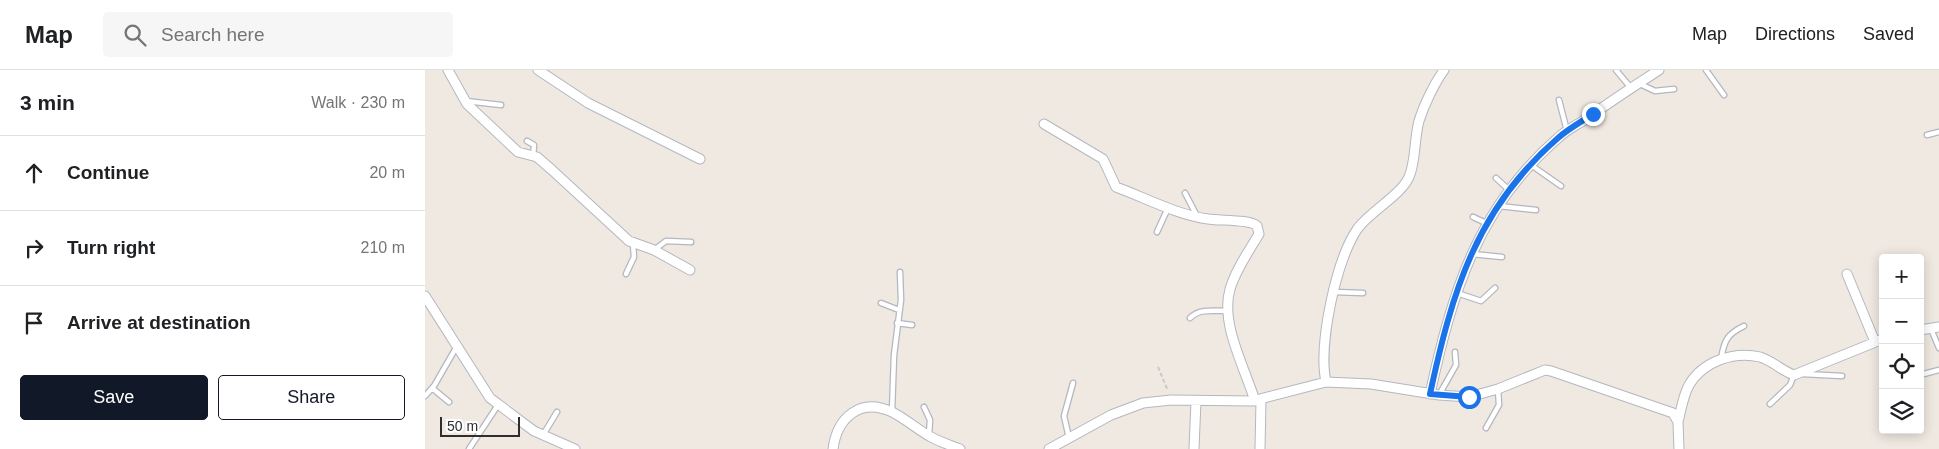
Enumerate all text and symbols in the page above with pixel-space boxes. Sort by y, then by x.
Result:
search box [103,12,453,57]
text: Map [25,21,73,48]
icon: search [121,21,149,49]
text: Search here [161,24,265,45]
text: Map [1692,24,1727,44]
text: Directions [1755,24,1835,44]
text: Saved [1863,24,1914,44]
text: 3 min [20,91,75,114]
text: Walk · 230 m [311,94,405,111]
route end [1582,103,1605,126]
icon: ahead [20,159,48,187]
text: Continue [67,162,149,183]
text: 20 m [369,164,405,181]
icon: right [20,234,48,262]
text: Turn right [67,237,155,258]
text: 210 m [361,239,405,256]
map controls [1879,254,1924,434]
button: + [1879,254,1924,299]
button: − [1879,299,1924,344]
icon: arrive [20,309,48,337]
text: Arrive at destination [67,312,251,333]
button: locate [1879,344,1924,389]
button: Save [20,375,208,420]
button: Share [218,375,405,420]
route start [1458,386,1481,409]
button: layers [1879,389,1924,434]
scale bar [440,414,520,437]
text: 50 m [447,418,478,434]

